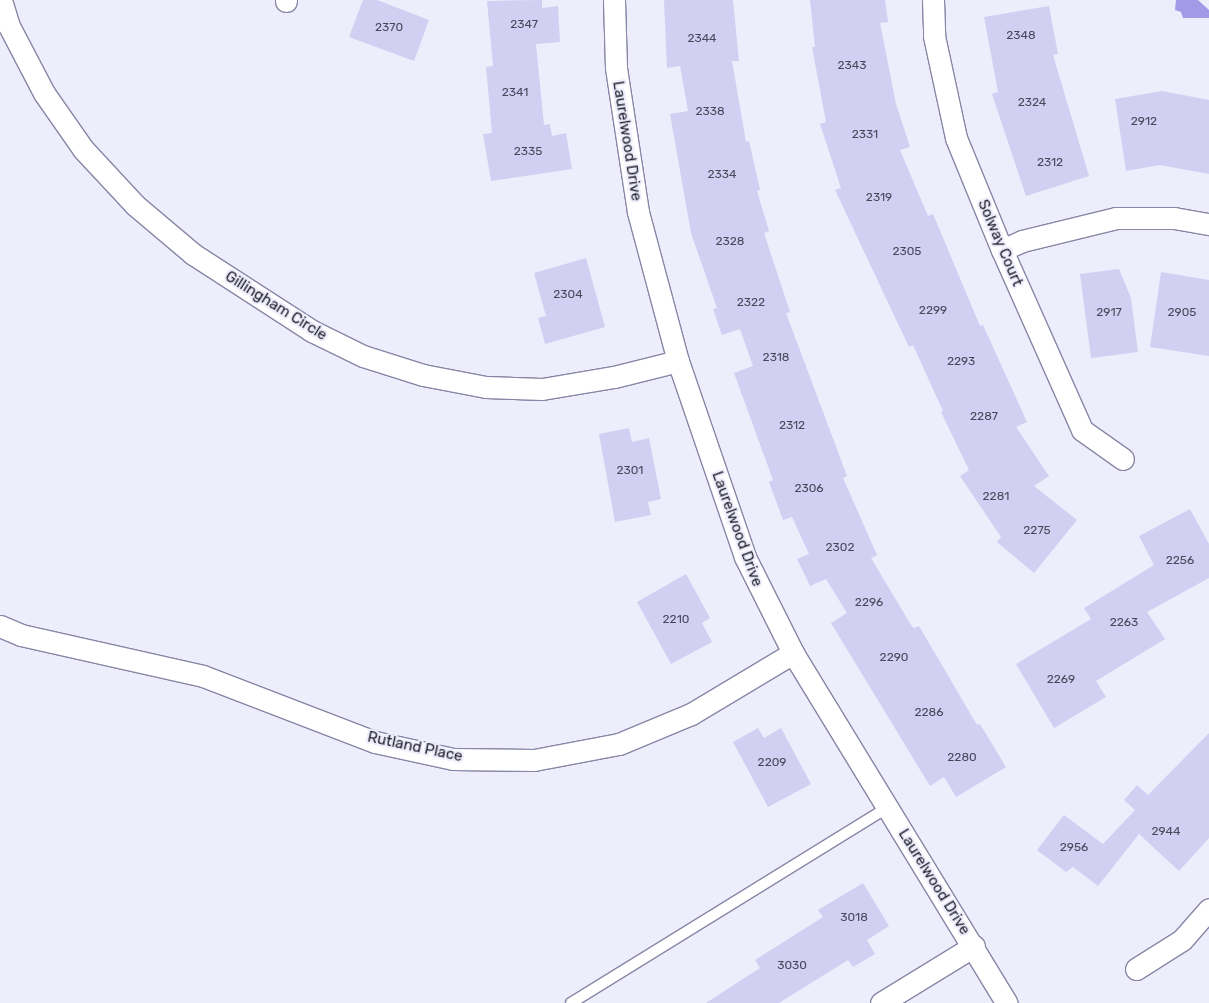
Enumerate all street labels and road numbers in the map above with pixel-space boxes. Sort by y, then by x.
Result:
street label: Laurelwood Drive [609,80,645,202]
street label: Solway Court [974,197,1026,289]
street label: Gillingham Circle [222,267,330,345]
street label: Laurelwood Drive [708,469,766,589]
street label: Rutland Place [366,728,464,766]
street label: Laurelwood Drive [894,826,974,938]

